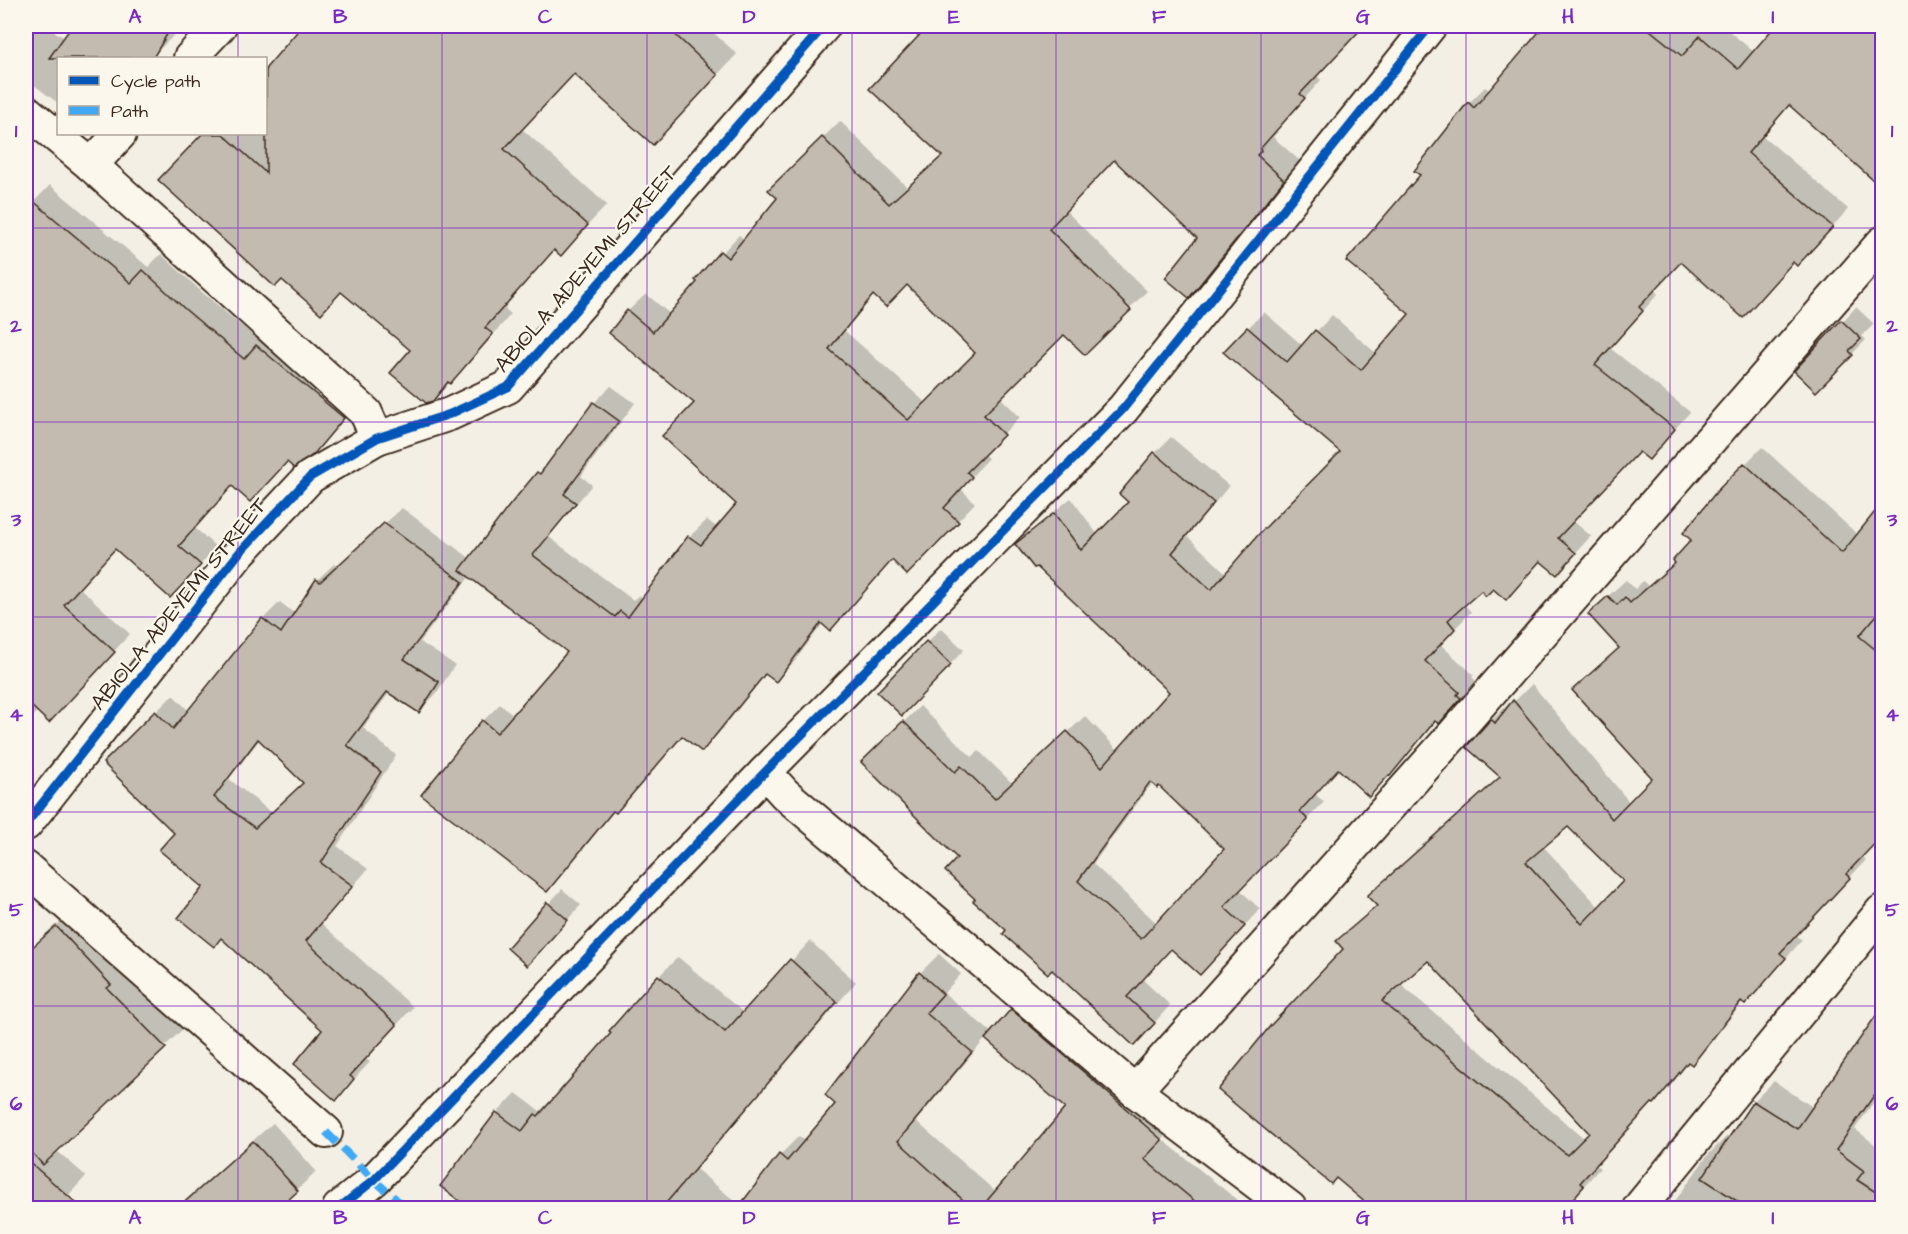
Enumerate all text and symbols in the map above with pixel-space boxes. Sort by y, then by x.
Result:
text: A [129,3,142,31]
text: B [333,3,348,31]
text: C [538,3,553,31]
text: D [743,3,756,31]
text: E [948,3,960,31]
text: F [1152,3,1167,31]
text: G [1356,3,1370,31]
text: H [1562,3,1574,31]
text: I [1771,3,1775,31]
legend [57,57,267,135]
text: Cycle path [111,69,200,95]
text: Path [111,99,148,124]
text: 1 [15,117,18,145]
text: 1 [1891,117,1894,145]
street label: ABIOLA ADEYEMI STREET [487,158,685,379]
text: 2 [9,312,22,340]
text: 2 [1885,312,1898,340]
street label: ABIOLA ADEYEMI STREET [84,491,275,717]
text: 3 [10,506,22,534]
text: 3 [1886,506,1898,534]
text: 4 [9,701,23,729]
text: 4 [1885,701,1899,729]
text: 5 [9,896,24,924]
text: 5 [1885,896,1900,924]
text: 6 [10,1090,23,1118]
text: 6 [1886,1090,1899,1118]
text: A [129,1204,142,1232]
text: B [333,1204,348,1232]
text: C [538,1204,553,1232]
text: D [743,1204,756,1232]
text: E [948,1204,960,1232]
text: F [1152,1204,1167,1232]
text: G [1356,1204,1370,1232]
text: H [1562,1204,1574,1232]
text: I [1771,1204,1775,1232]

